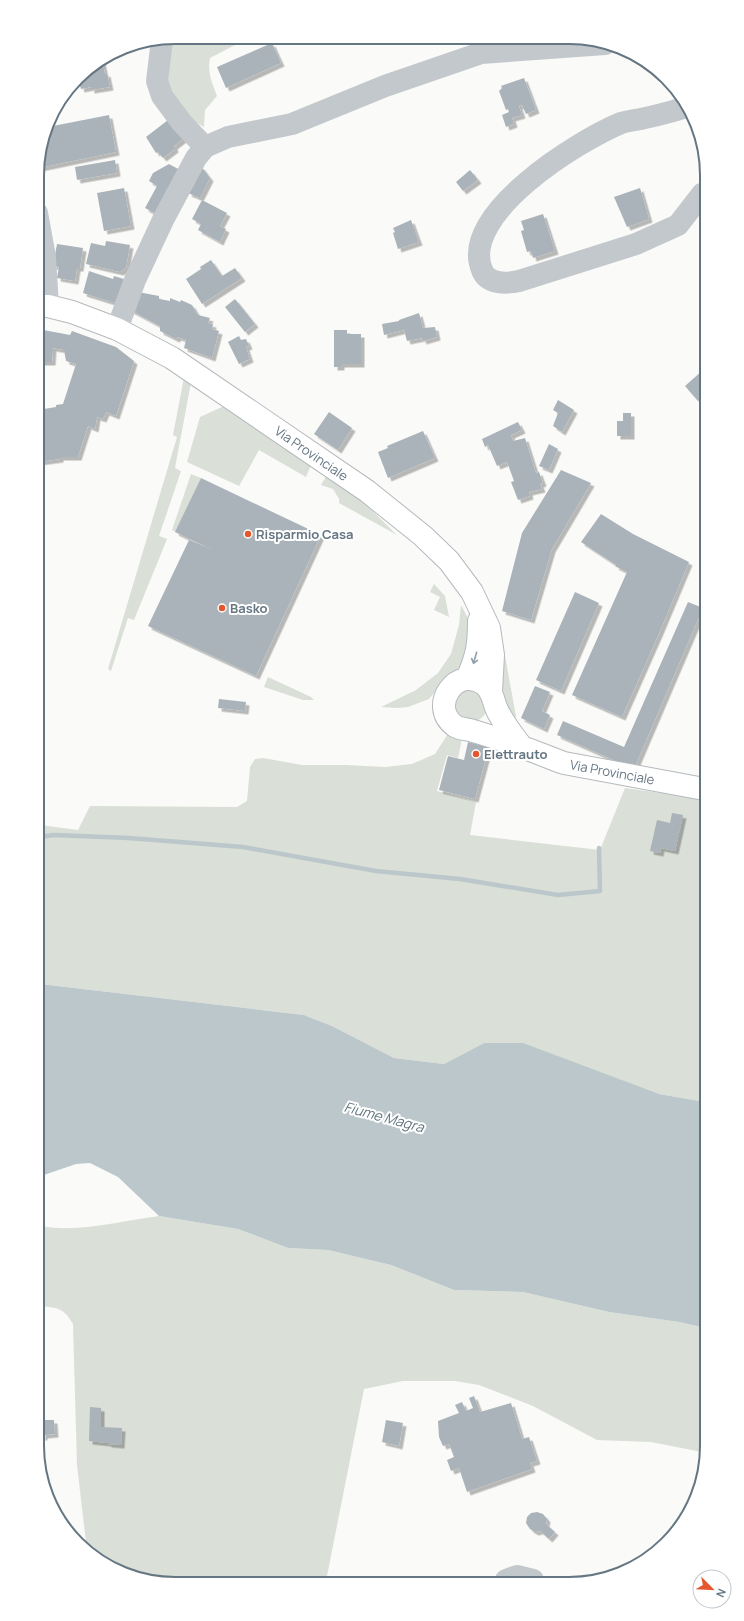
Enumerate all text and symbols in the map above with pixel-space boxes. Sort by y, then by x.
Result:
street label: Via Provinciale [271,422,352,485]
place label: Risparmio Casa [256,525,354,543]
marker: Risparmio Casa [243,529,253,539]
place label: Basko [230,599,268,617]
marker: Basko [217,603,227,613]
one-way arrow [471,651,478,664]
place label: Elettrauto [484,745,548,763]
marker: Elettrauto [471,749,481,759]
street label: Via Provinciale [569,755,656,789]
water label: Fiume Magra [342,1097,427,1137]
north arrow [692,1569,732,1609]
text: N [713,1587,730,1600]

